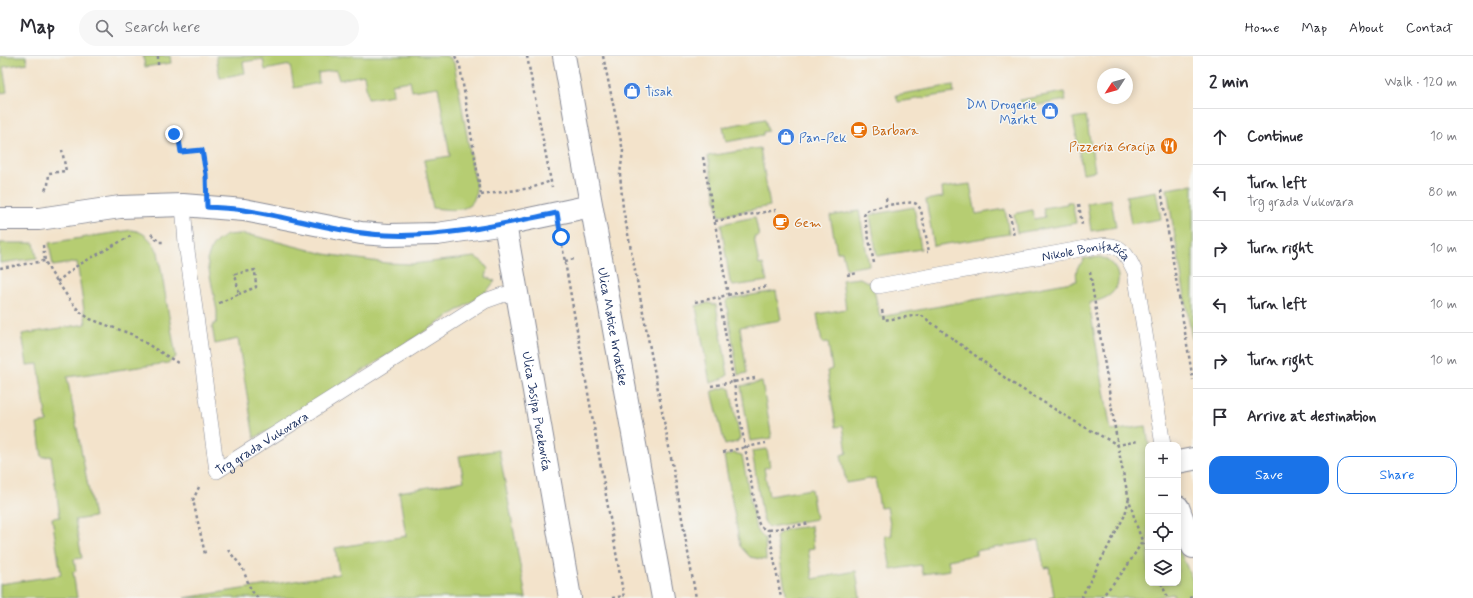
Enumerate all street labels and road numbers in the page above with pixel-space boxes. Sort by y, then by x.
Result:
street label: Nikole Bonifačića [1040,238,1135,266]
street label: Ulica Matice hrvatske [593,266,631,388]
street label: Ulica Josipa Pucekovića [517,350,555,473]
street label: Trg grada Vukovara [213,408,312,480]

